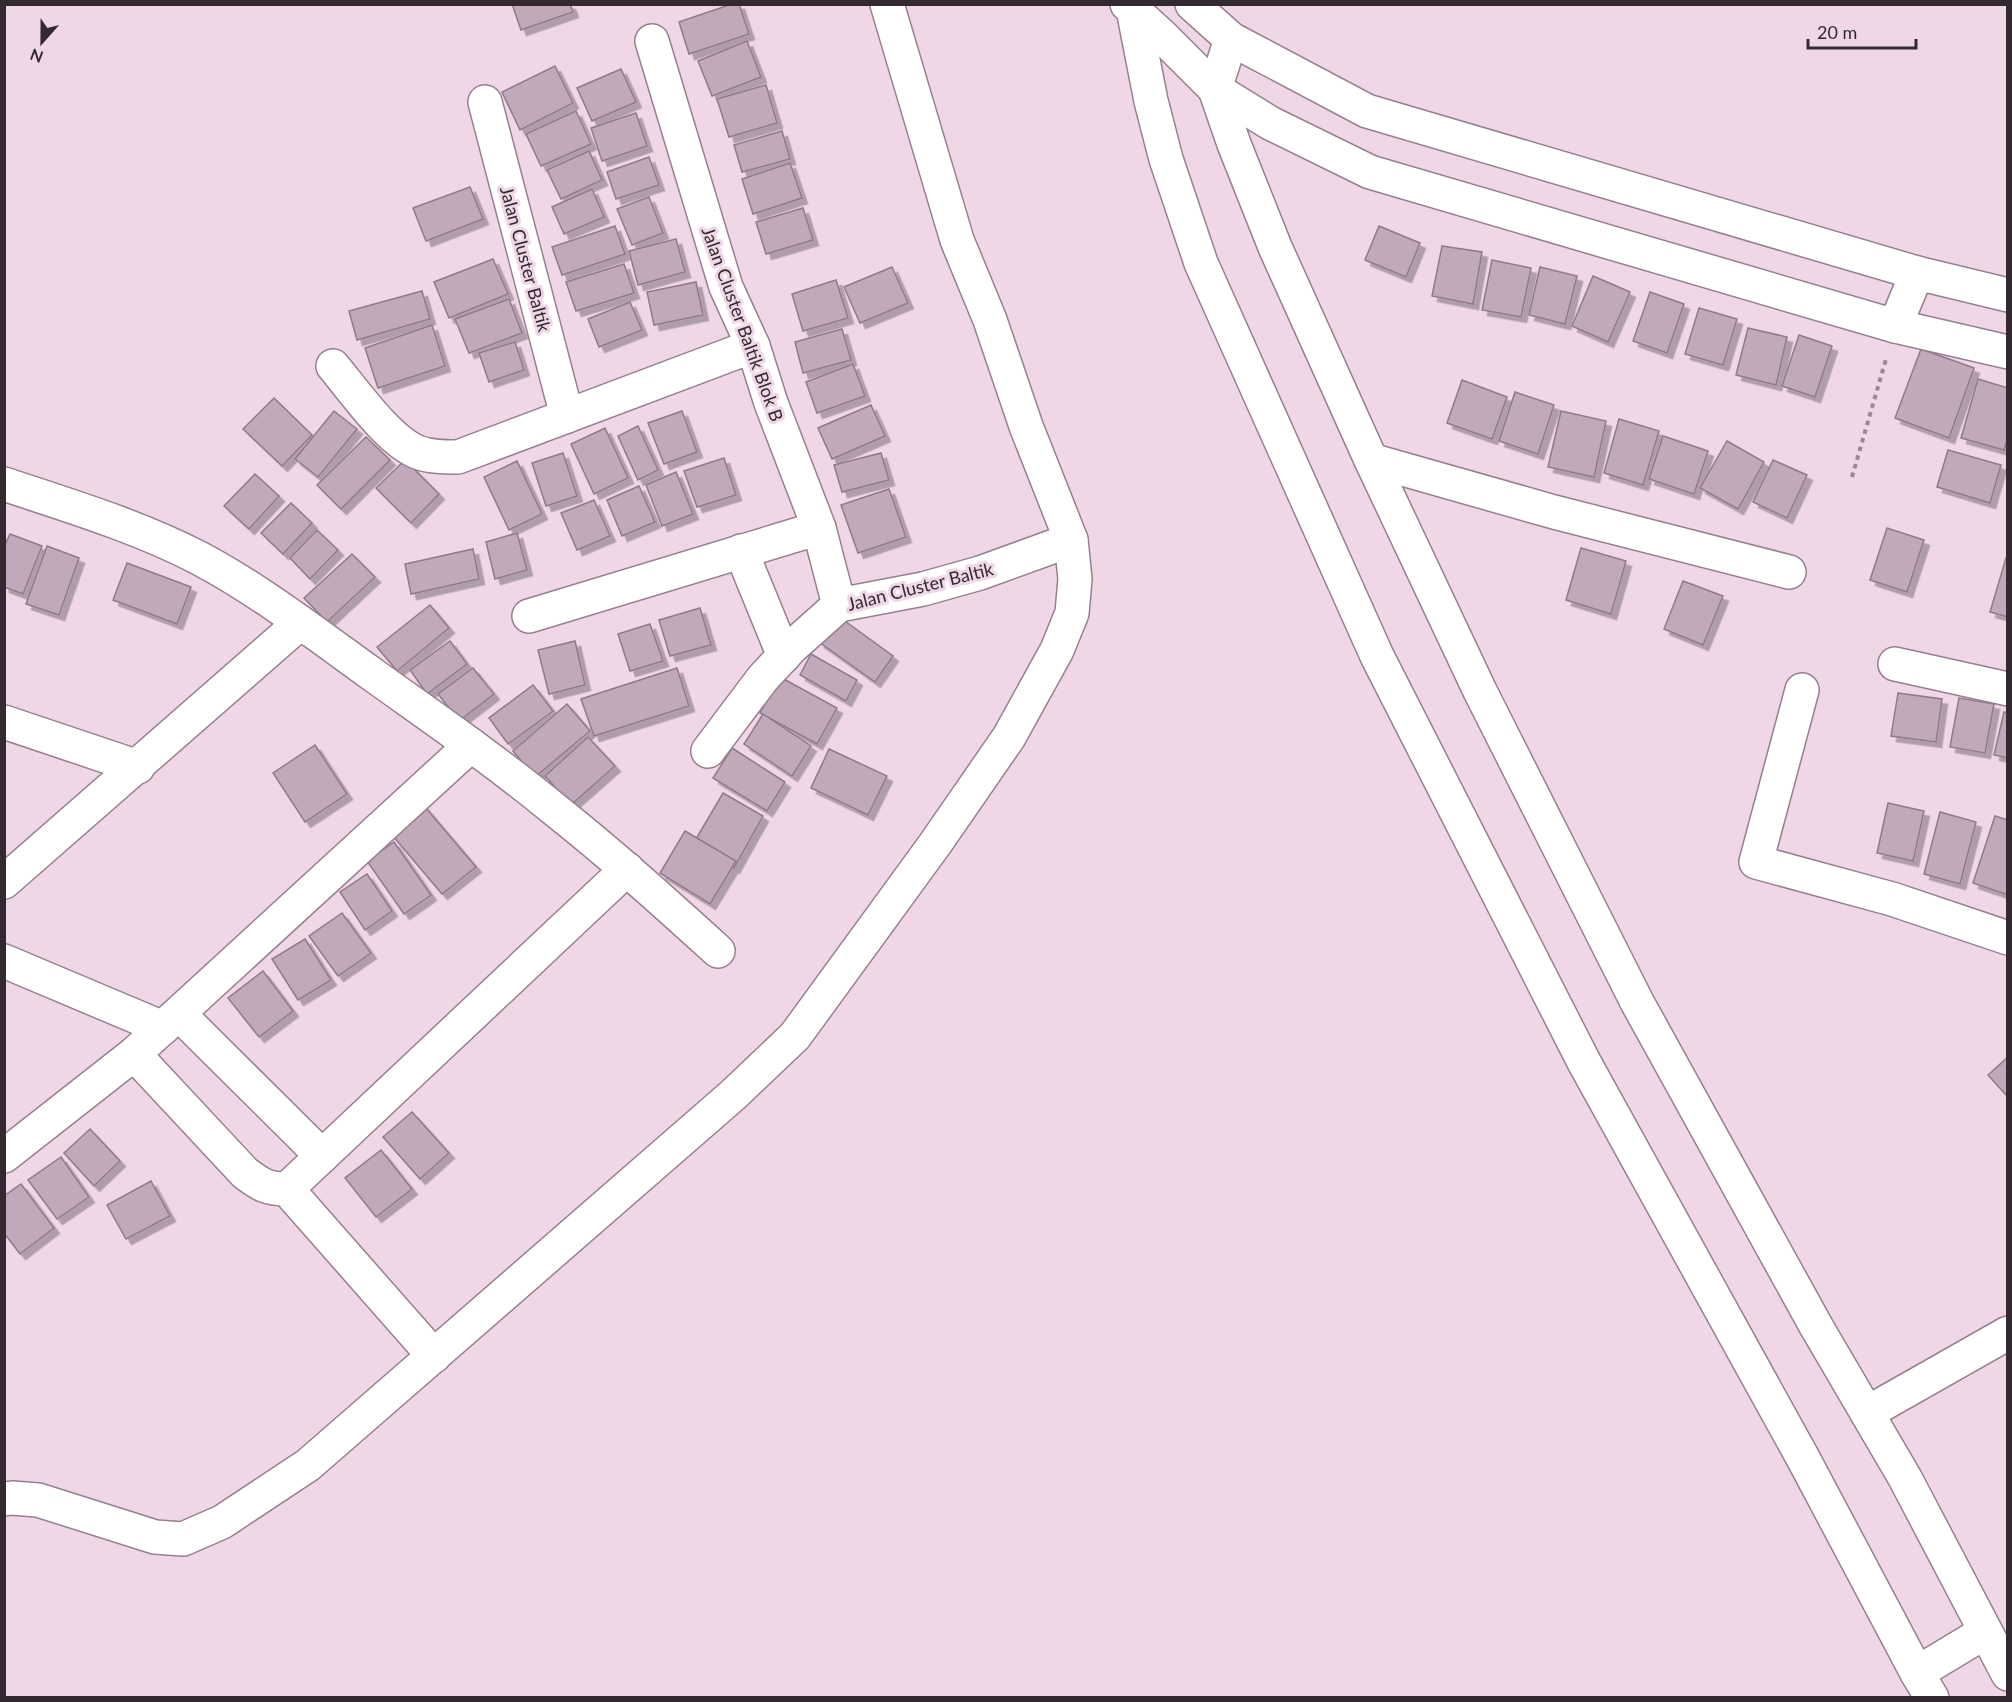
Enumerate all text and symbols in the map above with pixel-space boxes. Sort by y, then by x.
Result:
north arrow [12,12,72,72]
scale bar [1808,12,1916,50]
text: 20 m [1817,21,1857,43]
text: N [27,45,46,68]
street label: Jalan Cluster Baltik [496,184,556,335]
street label: Jalan Cluster Baltik Blok B [697,224,789,424]
street label: Jalan Cluster Baltik [845,557,996,615]

